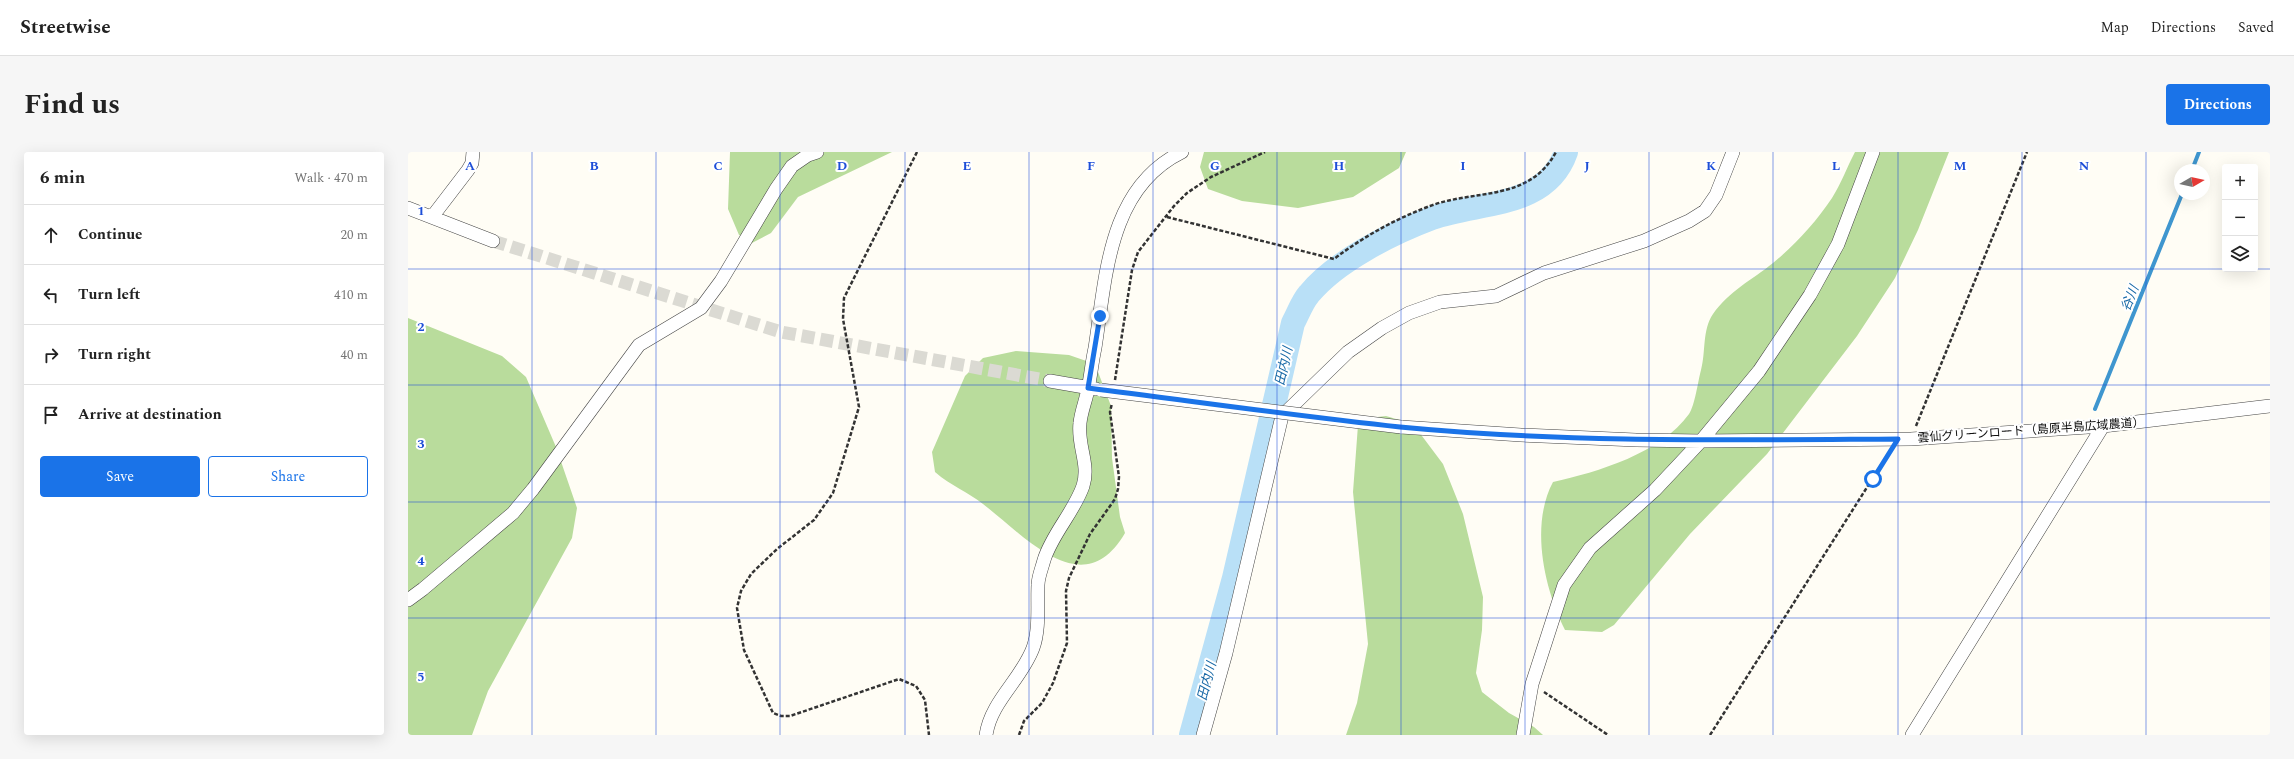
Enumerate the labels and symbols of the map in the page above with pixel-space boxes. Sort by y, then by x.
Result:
text: A [465,156,475,176]
text: B [589,156,599,176]
text: C [713,156,723,176]
text: D [837,156,847,176]
text: E [963,156,972,176]
text: F [1087,156,1095,176]
text: G [1210,156,1220,176]
text: H [1334,156,1345,176]
text: I [1460,156,1466,176]
text: J [1584,156,1590,176]
text: K [1706,156,1716,176]
text: L [1832,156,1840,176]
text: M [1954,156,1967,176]
text: N [2079,156,2090,176]
north arrow [2174,164,2210,200]
text: 1 [417,201,425,221]
water label: 谷川 [2116,281,2145,314]
route end [1091,307,1109,325]
text: 2 [417,317,425,337]
water label: 田内川 [1270,343,1299,387]
street label: 雲仙グリーンロード（島原半島広域農道） [1917,413,2145,448]
text: 3 [417,434,425,454]
route start [1864,470,1882,488]
text: 4 [417,551,425,571]
water label: 田内川 [1192,658,1222,703]
text: 5 [417,667,425,687]

